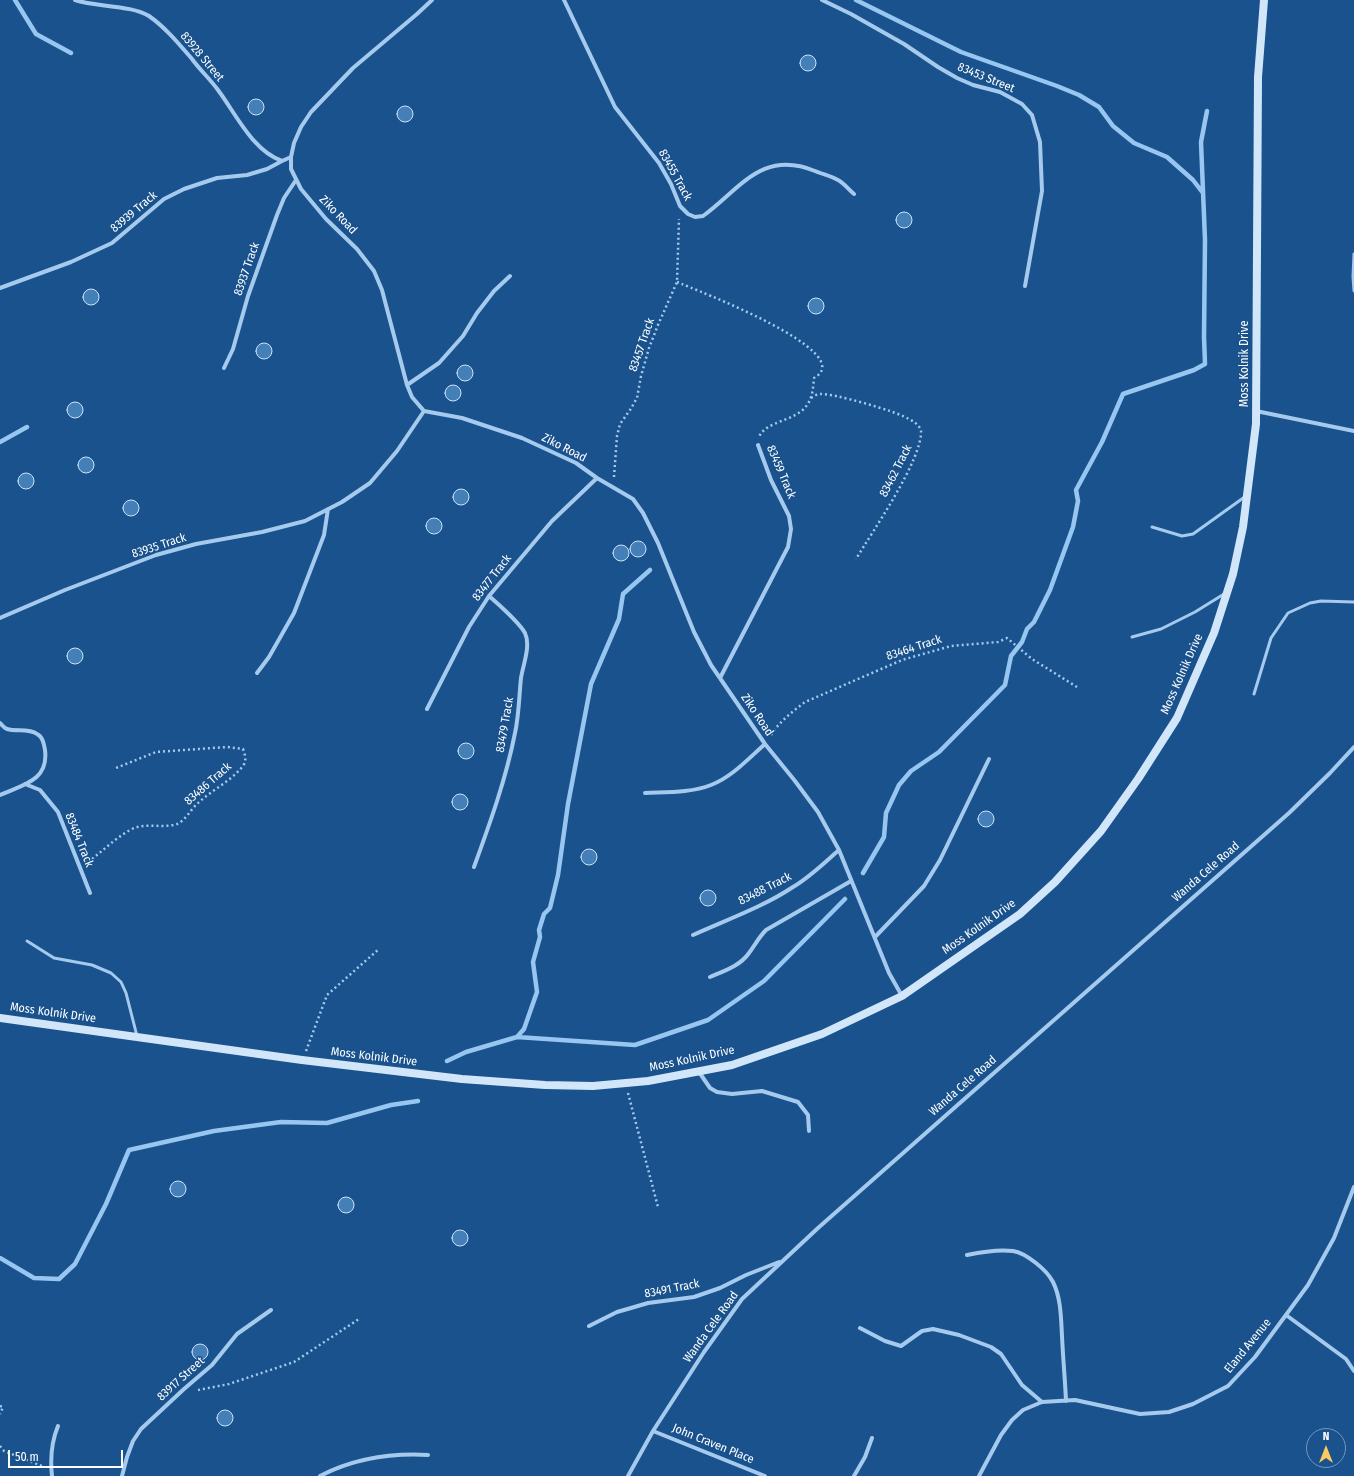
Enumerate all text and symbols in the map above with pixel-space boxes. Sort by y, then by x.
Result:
street label: 83928 Street [177,29,227,85]
street label: 83453 Street [955,60,1017,96]
street label: 83455 Track [655,147,695,203]
street label: 83939 Track [108,188,160,236]
street label: Ziko Road [316,193,360,237]
street label: 83937 Track [231,240,263,298]
street label: 83457 Track [626,316,658,374]
street label: Moss Kolnik Drive [1238,321,1252,407]
street label: Ziko Road [539,431,589,465]
street label: 83462 Track [877,442,915,500]
street label: 83459 Track [763,443,799,501]
street label: 83935 Track [130,530,188,562]
street label: 83477 Track [469,552,515,604]
street label: 83464 Track [884,632,944,664]
street label: Moss Kolnik Drive [1158,632,1206,716]
street label: Ziko Road [738,691,776,739]
street label: 83479 Track [493,696,517,754]
street label: 83486 Track [182,760,234,808]
street label: 83484 Track [62,811,96,869]
street label: Wanda Cele Road [1169,839,1243,905]
street label: 83488 Track [736,870,794,908]
street label: Moss Kolnik Drive [939,896,1019,958]
street label: Moss Kolnik Drive [9,1000,97,1026]
street label: Moss Kolnik Drive [648,1043,736,1075]
street label: Moss Kolnik Drive [330,1045,418,1069]
street label: Wanda Cele Road [926,1053,1000,1119]
street label: 83491 Track [643,1277,701,1301]
street label: Wanda Cele Road [680,1289,742,1365]
street label: Eland Avenue [1222,1316,1274,1376]
street label: 83917 Street [154,1354,208,1404]
street label: John Craven Place [670,1421,756,1467]
north arrow [1306,1428,1346,1468]
text: N [1323,1430,1329,1443]
scale bar [10,1442,125,1468]
text: 50 m [15,1450,39,1464]

